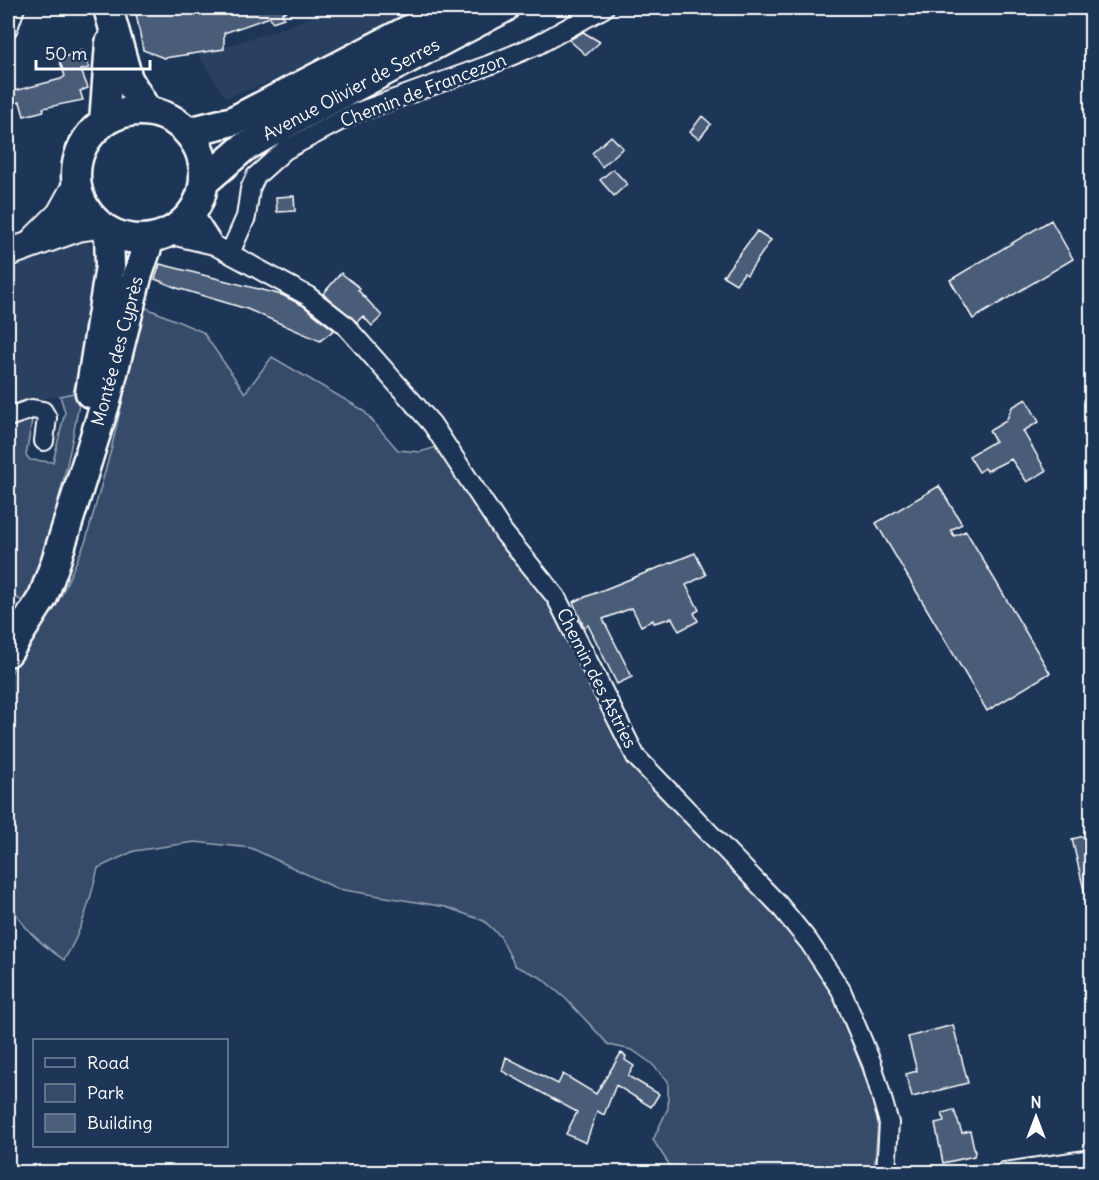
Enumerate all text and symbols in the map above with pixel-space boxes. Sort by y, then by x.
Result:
scale bar [36,33,150,71]
street label: Avenue Olivier de Serres [259,33,443,145]
text: 50 m [45,42,87,65]
street label: Chemin de Francezon [337,48,509,132]
street label: Montée des Cyprès [86,274,148,428]
street label: Chemin des Astries [552,604,642,752]
legend [33,1039,228,1147]
text: Road [87,1051,130,1074]
text: Park [87,1081,124,1104]
north arrow [1006,1087,1066,1147]
text: N [1030,1092,1042,1112]
text: Building [87,1111,152,1134]

